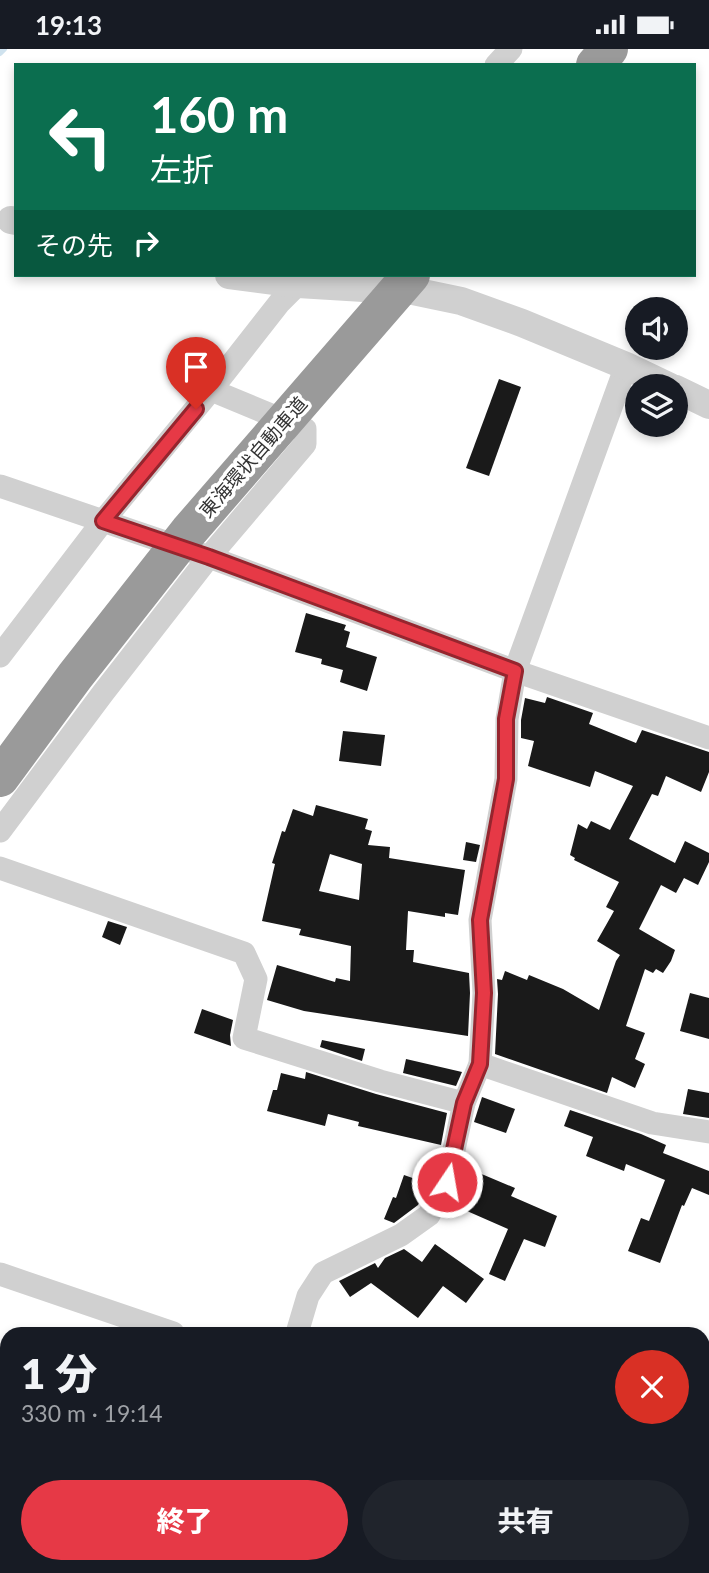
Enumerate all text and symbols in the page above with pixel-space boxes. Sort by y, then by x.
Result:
text: 19:13 [35,9,102,41]
text: 160 m [150,85,288,143]
icon: left [35,91,126,182]
text: 左折 [150,149,214,188]
icon: right [127,224,165,262]
text: その先 [35,229,113,261]
map controls [625,297,688,437]
button: sound [625,297,688,360]
pin [166,337,226,409]
icon: arrive [177,348,215,386]
button: layers [625,374,688,437]
street label: 東海環状自動車道 [194,392,311,522]
position arrow [410,1145,484,1219]
text: 1 分 [21,1348,97,1398]
button: close [615,1350,689,1424]
text: 330 m · 19:14 [21,1399,163,1427]
button: 終了 [21,1480,348,1560]
button: 共有 [362,1480,689,1560]

